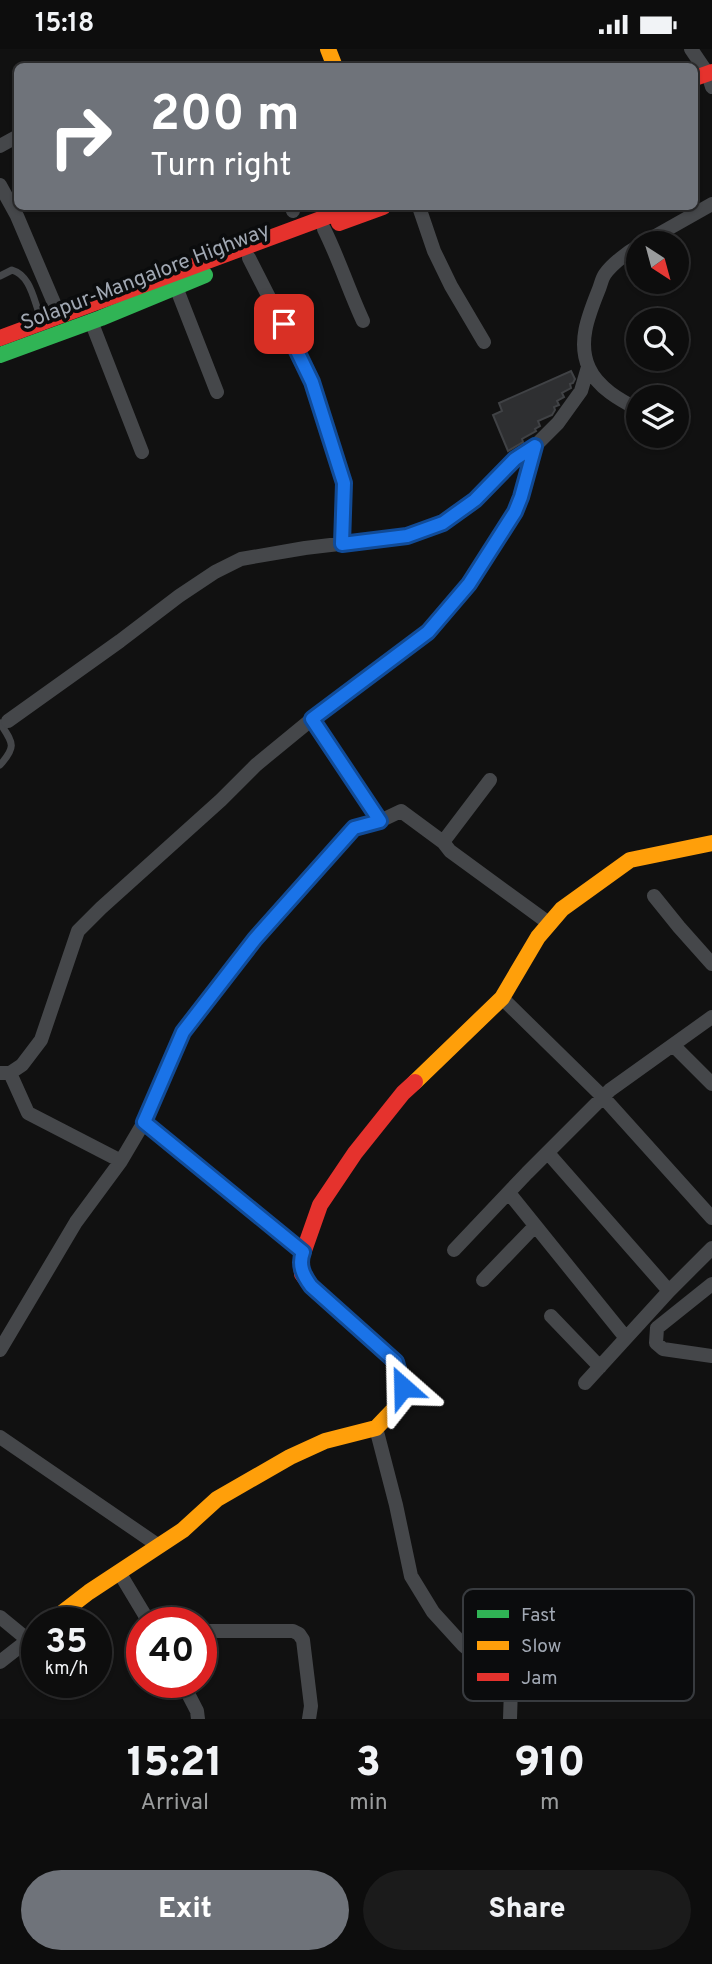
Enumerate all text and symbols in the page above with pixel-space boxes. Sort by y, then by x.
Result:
text: 15:18 [35,8,94,41]
text: 200 m [150,86,300,148]
icon: right [35,91,126,182]
text: Turn right [150,147,292,187]
street label: Solapur-Mangalore Highway [17,217,274,337]
north arrow [626,231,690,294]
map controls [626,231,689,448]
pin [254,294,314,354]
icon: arrive [265,305,303,343]
button: search [626,308,689,371]
button: layers [626,385,689,448]
position arrow [366,1350,440,1424]
legend [463,1589,694,1701]
text: Fast [521,1604,556,1628]
speed limit sign: 40 [126,1607,217,1698]
text: 35 [45,1621,88,1665]
text: Slow [521,1635,561,1659]
text: km/h [45,1658,88,1681]
text: Jam [521,1667,558,1691]
text: 15:21 [127,1738,223,1791]
text: 3 [356,1738,381,1791]
text: 910 [514,1738,585,1791]
text: Arrival [140,1789,209,1818]
text: min [349,1789,388,1818]
text: m [540,1789,560,1818]
button: Exit [21,1870,349,1950]
button: Share [363,1870,691,1950]

